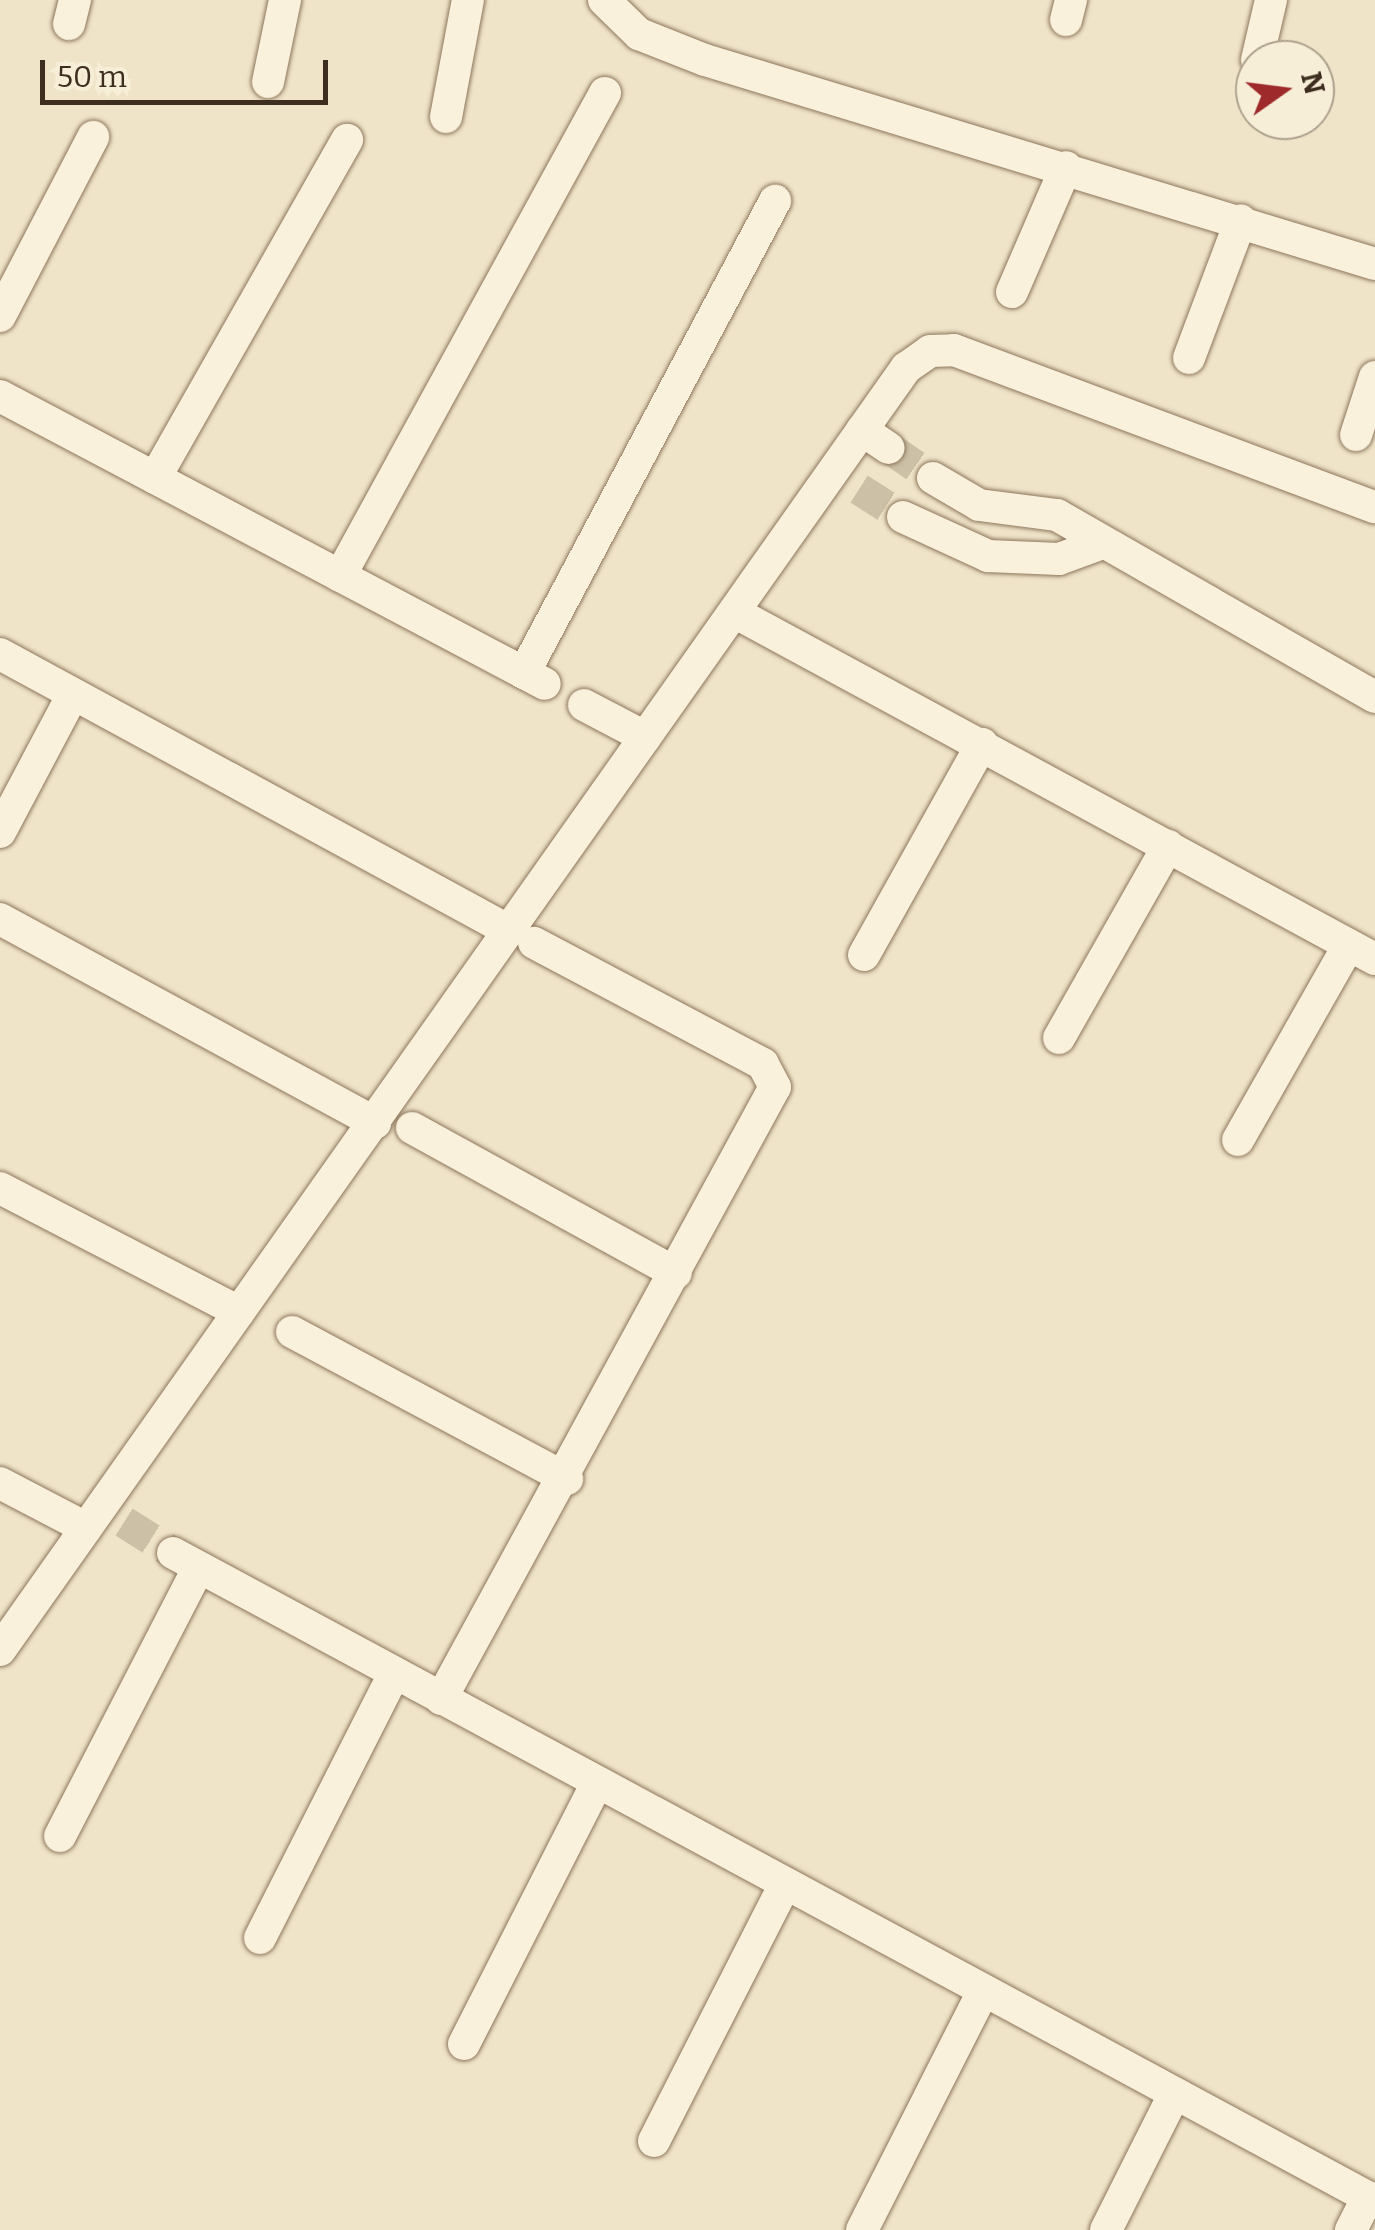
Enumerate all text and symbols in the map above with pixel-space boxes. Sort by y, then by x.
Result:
scale bar [45,40,332,102]
north arrow [1235,40,1335,140]
text: 50 m [57,59,127,95]
text: N [1294,69,1331,98]

